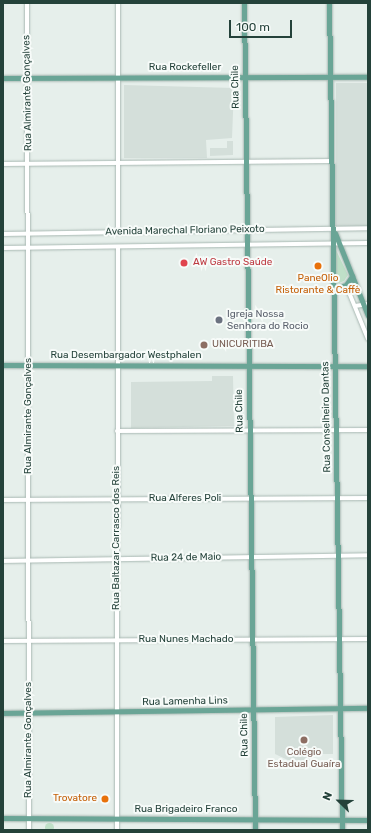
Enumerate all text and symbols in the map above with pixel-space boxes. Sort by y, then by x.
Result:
scale bar [231,12,294,38]
text: 100 m [236,20,270,34]
street label: Rua Almirante Gonçalves [21,35,35,151]
street label: Rua Rockefeller [149,62,221,74]
street label: Rua Chile [230,65,242,109]
street label: Avenida Marechal Floriano Peixoto [105,224,265,238]
marker: AW Gastro Saúde [178,257,190,269]
place label: AW Gastro Saúde [193,257,272,269]
marker: PaneOlio Ristorante & Caffè [313,261,323,271]
place label: PaneOlio Ristorante & Caffè [276,272,360,296]
place label: Igreja Nossa Senhora do Rocio [227,308,308,332]
marker: Igreja Nossa Senhora do Rocio [214,315,224,325]
place label: UNICURITIBA [212,339,273,351]
marker: UNICURITIBA [199,340,209,350]
street label: Rua Desembargador Westphalen [50,350,202,362]
street label: Rua Almirante Gonçalves [23,358,35,474]
street label: Rua Conselheiro Dantas [320,361,334,473]
street label: Rua Chile [234,389,246,433]
street label: Rua Baltazar Carrasco dos Reis [111,466,123,610]
street label: Rua Alferes Poli [149,493,221,505]
street label: Rua 24 de Maio [151,551,221,565]
street label: Rua Nunes Machado [139,634,233,646]
street label: Rua Almirante Gonçalves [23,682,35,798]
street label: Rua Lamenha Lins [142,695,228,709]
street label: Rua Chile [239,713,251,757]
marker: Colégio Estadual Guaíra [299,735,309,745]
place label: Colégio Estadual Guaíra [268,746,340,770]
north arrow [319,781,359,821]
text: N [320,790,335,802]
place label: Trovatore [53,793,97,805]
marker: Trovatore [100,794,110,804]
street label: Rua Brigadeiro Franco [134,804,238,816]

